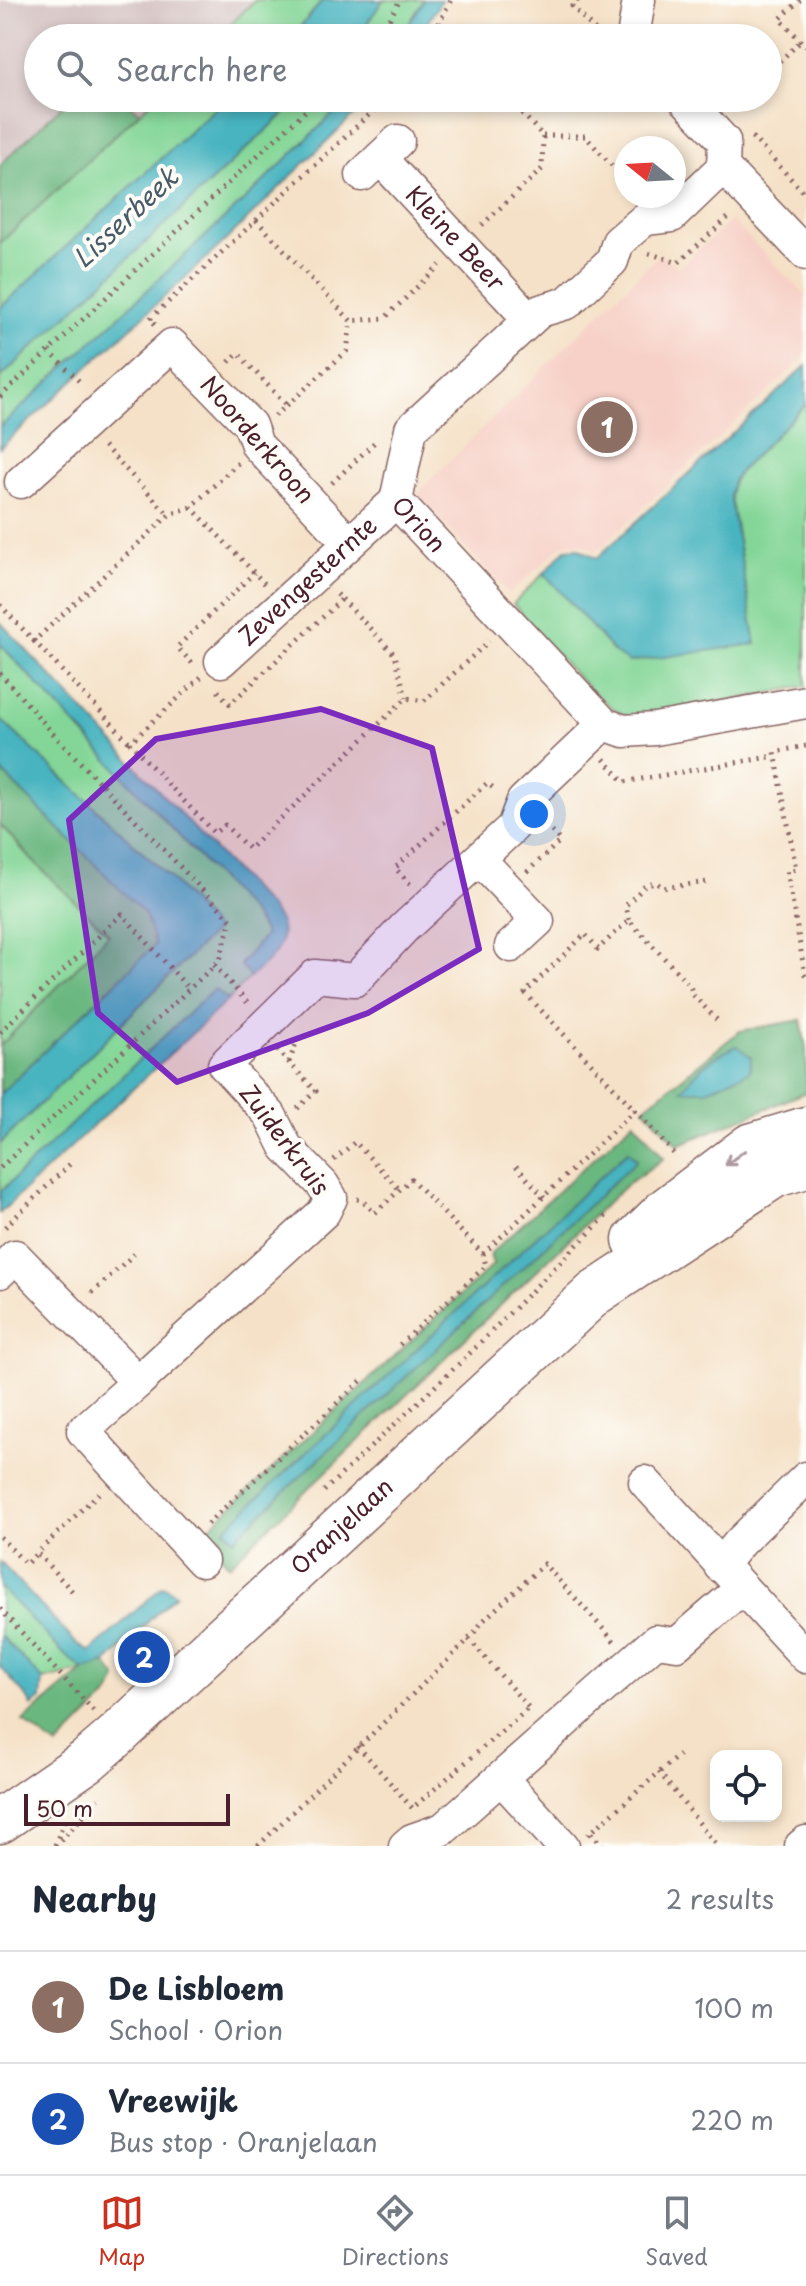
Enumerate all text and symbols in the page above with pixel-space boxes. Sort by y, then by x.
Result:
search box [24,24,782,112]
icon: search [52,46,96,90]
text: Search here [116,46,288,91]
north arrow [614,136,686,208]
water label: Lisserbeek [64,157,187,276]
street label: Kleine Beer [398,177,515,299]
street label: Noorderkroon [193,367,324,511]
pin: 1 [581,397,633,457]
street label: Orion [384,487,455,560]
street label: Zevengesternte [229,507,384,653]
your location [514,794,554,834]
street label: Zuiderkruis [232,1076,339,1202]
one-way arrow [724,1149,746,1166]
street label: Oranjelaan [281,1468,400,1582]
pin: 2 [118,1627,170,1687]
map controls [710,1750,782,1822]
button: locate [710,1750,782,1822]
scale bar [24,1790,230,1826]
text: 50 m [36,1791,93,1824]
text: Nearby [32,1872,157,1924]
text: 2 results [666,1879,774,1918]
text: De Lisbloem [108,1965,284,2010]
text: 1 [52,1988,64,2027]
text: 100 m [694,1988,774,2027]
text: School · Orion [108,2010,283,2049]
text: Vreewijk [108,2077,238,2122]
text: 2 [49,2100,67,2139]
text: 220 m [690,2100,774,2139]
text: Bus stop · Oranjelaan [108,2122,378,2161]
tab: Map [98,2191,145,2272]
tab: Directions [342,2191,449,2272]
tab: Saved [645,2191,708,2272]

